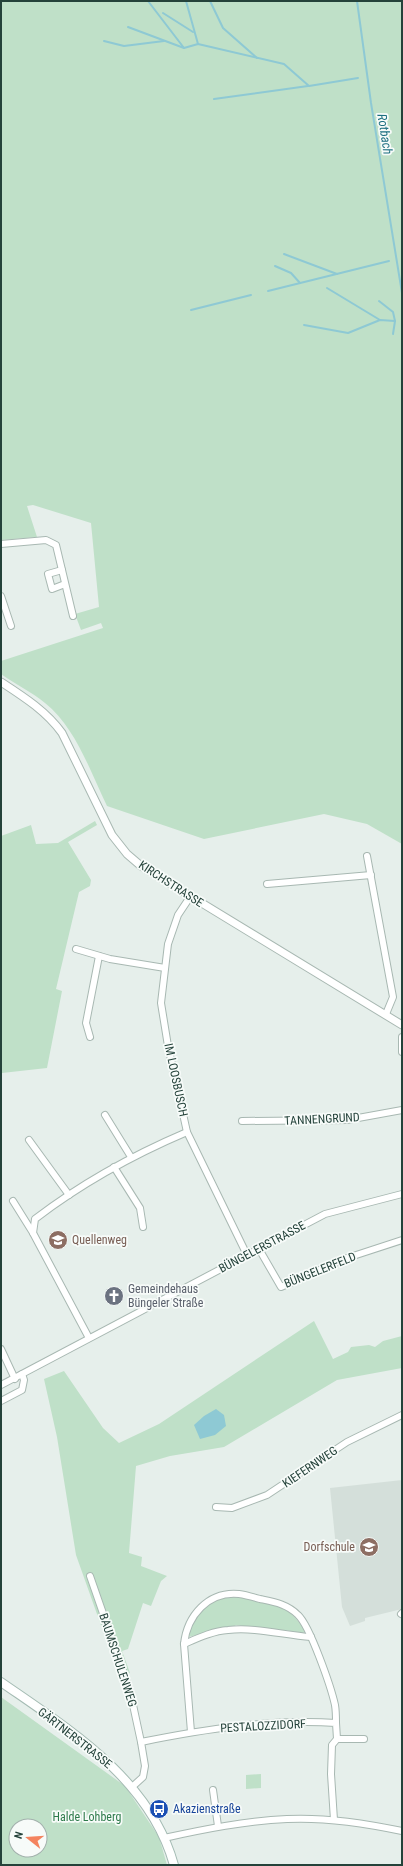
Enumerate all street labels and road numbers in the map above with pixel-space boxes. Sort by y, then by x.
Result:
street label: KIRCHSTRASSE [136,858,206,910]
street label: IM LOOSBUSCH [161,1042,191,1118]
street label: TANNENGRUND [284,1110,360,1128]
street label: BÜNGELERSTRASSE [216,1217,308,1276]
street label: BÜNGELERFELD [282,1248,358,1291]
street label: KIEFERNWEG [280,1444,340,1490]
street label: BAUMSCHULENWEG [96,1611,140,1709]
street label: GÄRTNERSTRASSE [35,1704,115,1771]
street label: PESTALOZZIDORF [220,1717,306,1735]

